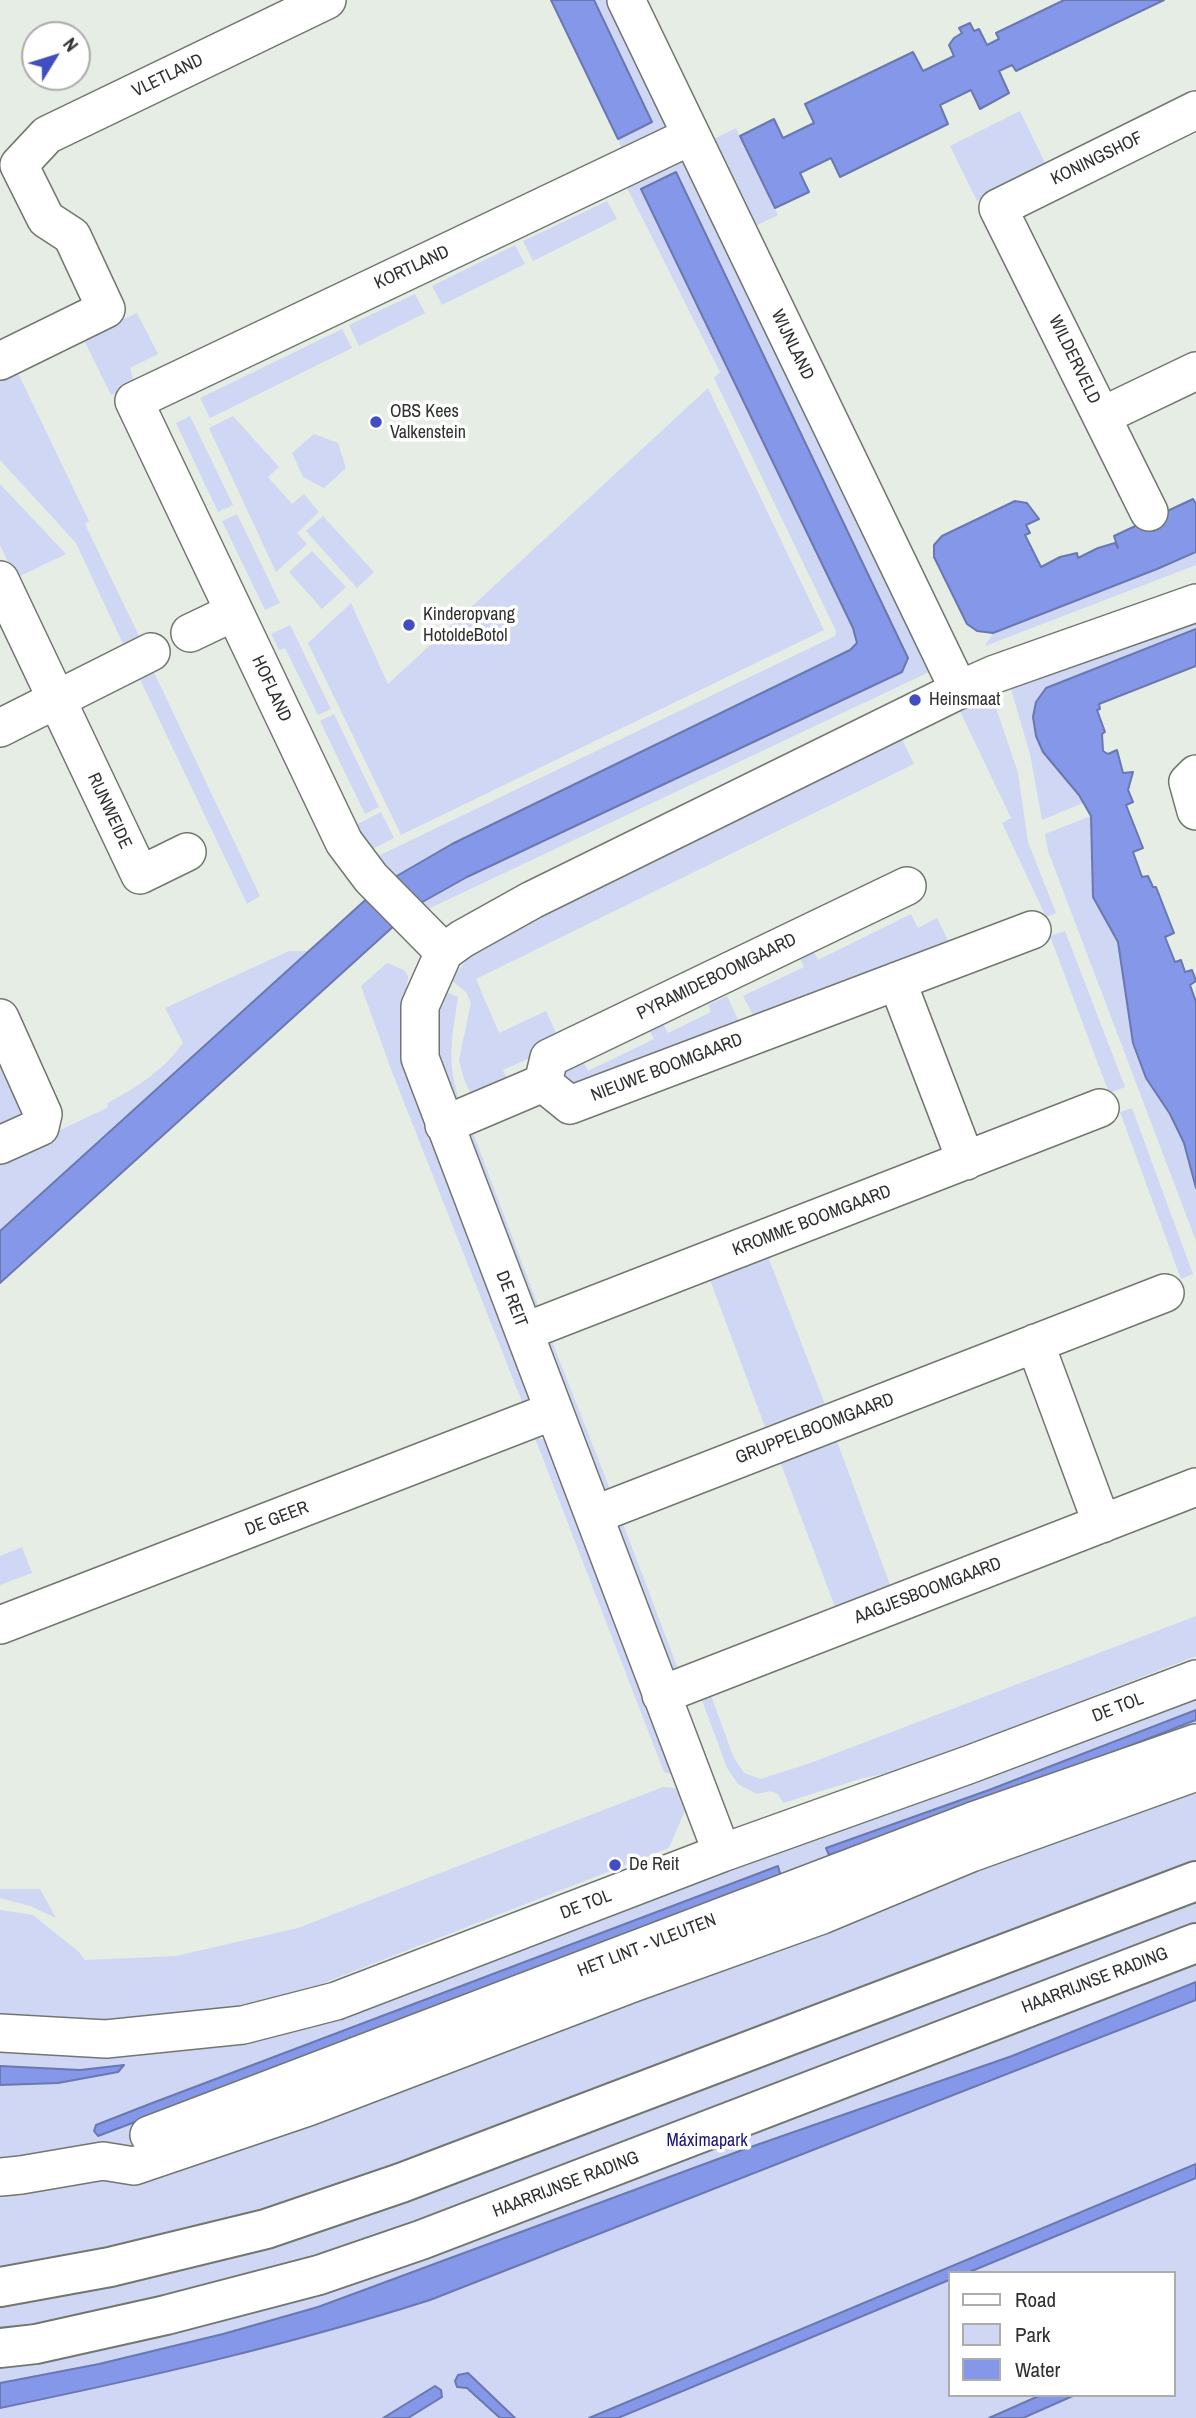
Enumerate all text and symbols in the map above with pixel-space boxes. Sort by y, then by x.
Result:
north arrow [21,21,91,91]
text: N [57,32,85,57]
street label: VLETLAND [129,50,207,102]
street label: KONINGSHOF [1048,128,1146,190]
street label: KORTLAND [371,241,453,295]
street label: WIJNLAND [766,306,818,384]
street label: WILDERVELD [1043,312,1105,408]
place label: OBS Kees Valkenstein [390,401,466,444]
marker: OBS Kees Valkenstein [368,414,384,430]
place label: Kinderopvang HotoldeBotol [423,604,515,646]
marker: Kinderopvang HotoldeBotol [401,617,417,633]
street label: HOFLAND [246,652,296,726]
place label: Heinsmaat [929,689,1000,711]
marker: Heinsmaat [907,692,923,708]
street label: RIJNWEIDE [82,770,136,852]
street label: PYRAMIDEBOOMGAARD [634,929,800,1025]
street label: NIEUWE BOOMGAARD [588,1029,746,1107]
street label: KROMME BOOMGAARD [730,1181,894,1261]
street label: DE REIT [490,1268,532,1330]
street label: GRUPPELBOOMGAARD [733,1389,897,1469]
street label: DE GEER [242,1497,312,1541]
street label: AAGJESBOOMGAARD [851,1553,1005,1629]
street label: DE TOL [1089,1688,1147,1728]
place label: De Reit [629,1854,679,1876]
marker: De Reit [607,1857,623,1873]
street label: DE TOL [557,1885,615,1925]
street label: HET LINT - VLEUTEN [575,1910,719,1982]
street label: HAARRIJNSE RADING [1019,1943,1171,2019]
park label: Máximapark [666,2130,748,2152]
street label: HAARRIJNSE RADING [490,2147,642,2223]
legend [948,2271,1175,2397]
text: Road [1015,2285,1056,2314]
text: Park [1015,2320,1050,2349]
text: Water [1015,2355,1060,2384]

